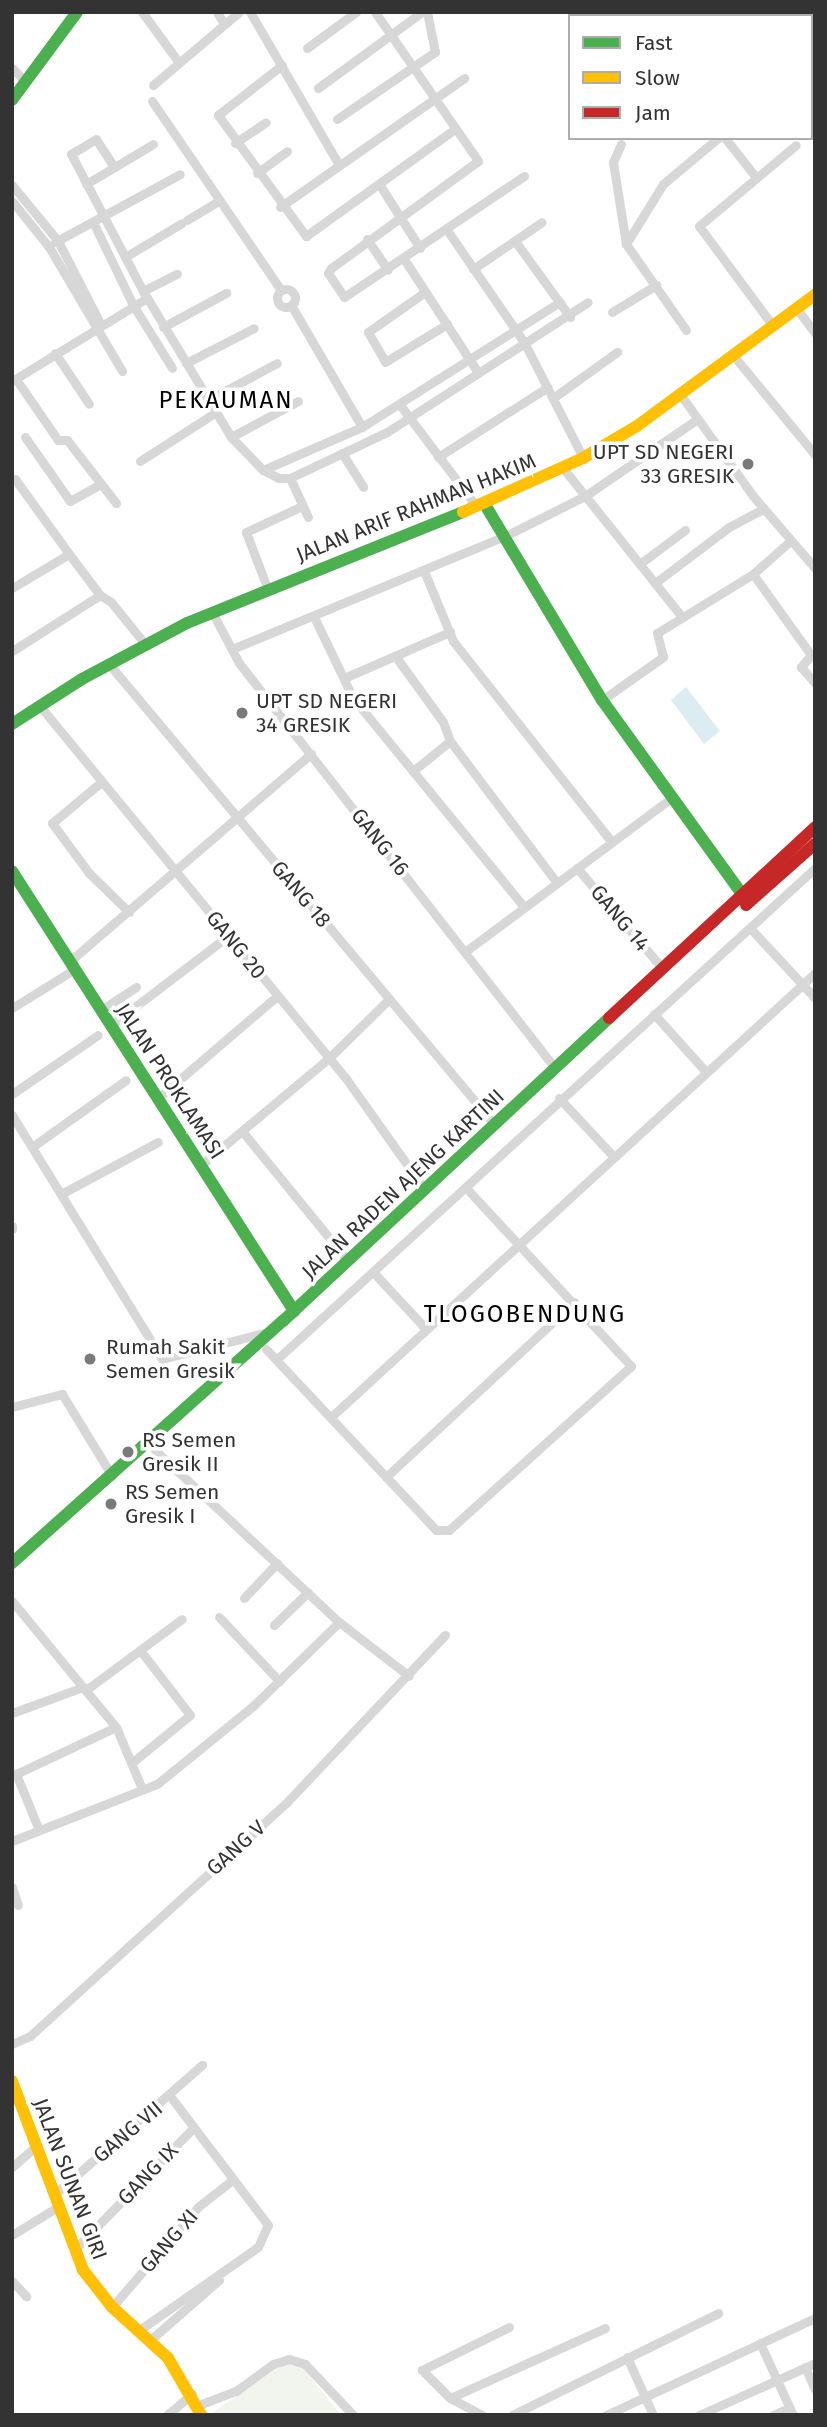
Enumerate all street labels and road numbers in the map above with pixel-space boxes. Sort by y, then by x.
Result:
street label: JALAN ARIF RAHMAN HAKIM [293,448,539,568]
street label: GANG 16 [346,803,414,881]
street label: GANG 18 [266,856,336,932]
street label: GANG 14 [585,880,655,956]
street label: GANG 20 [201,906,271,984]
street label: JALAN PROKLAMASI [110,998,230,1164]
street label: JALAN RADEN AJENG KARTINI [297,1084,509,1284]
street label: GANG V [202,1815,270,1881]
street label: JALAN SUNAN GIRI [28,2095,112,2263]
street label: GANG VII [88,2096,168,2168]
street label: GANG IX [113,2138,183,2210]
street label: GANG XI [135,2204,203,2278]

